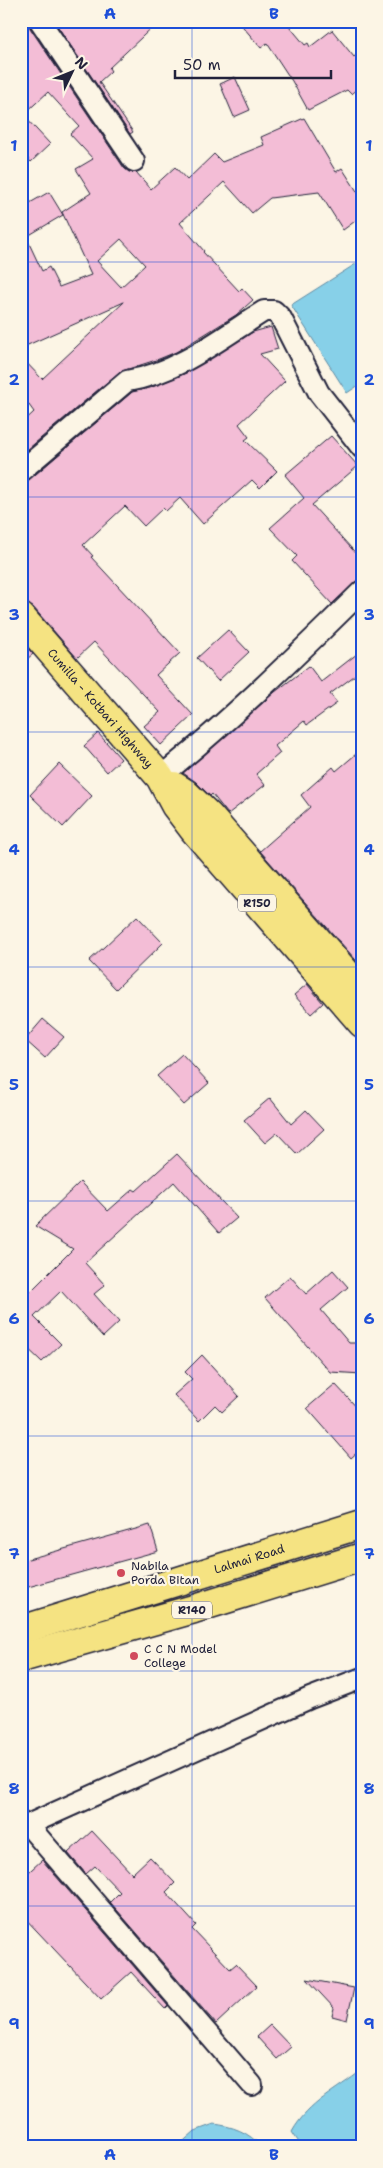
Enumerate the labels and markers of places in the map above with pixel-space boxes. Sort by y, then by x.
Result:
place label: Nabila Porda Bitan [131,1558,199,1588]
marker: Nabila Porda Bitan [115,1567,127,1579]
place label: C C N Model College [144,1641,217,1671]
marker: C C N Model College [128,1650,140,1662]

